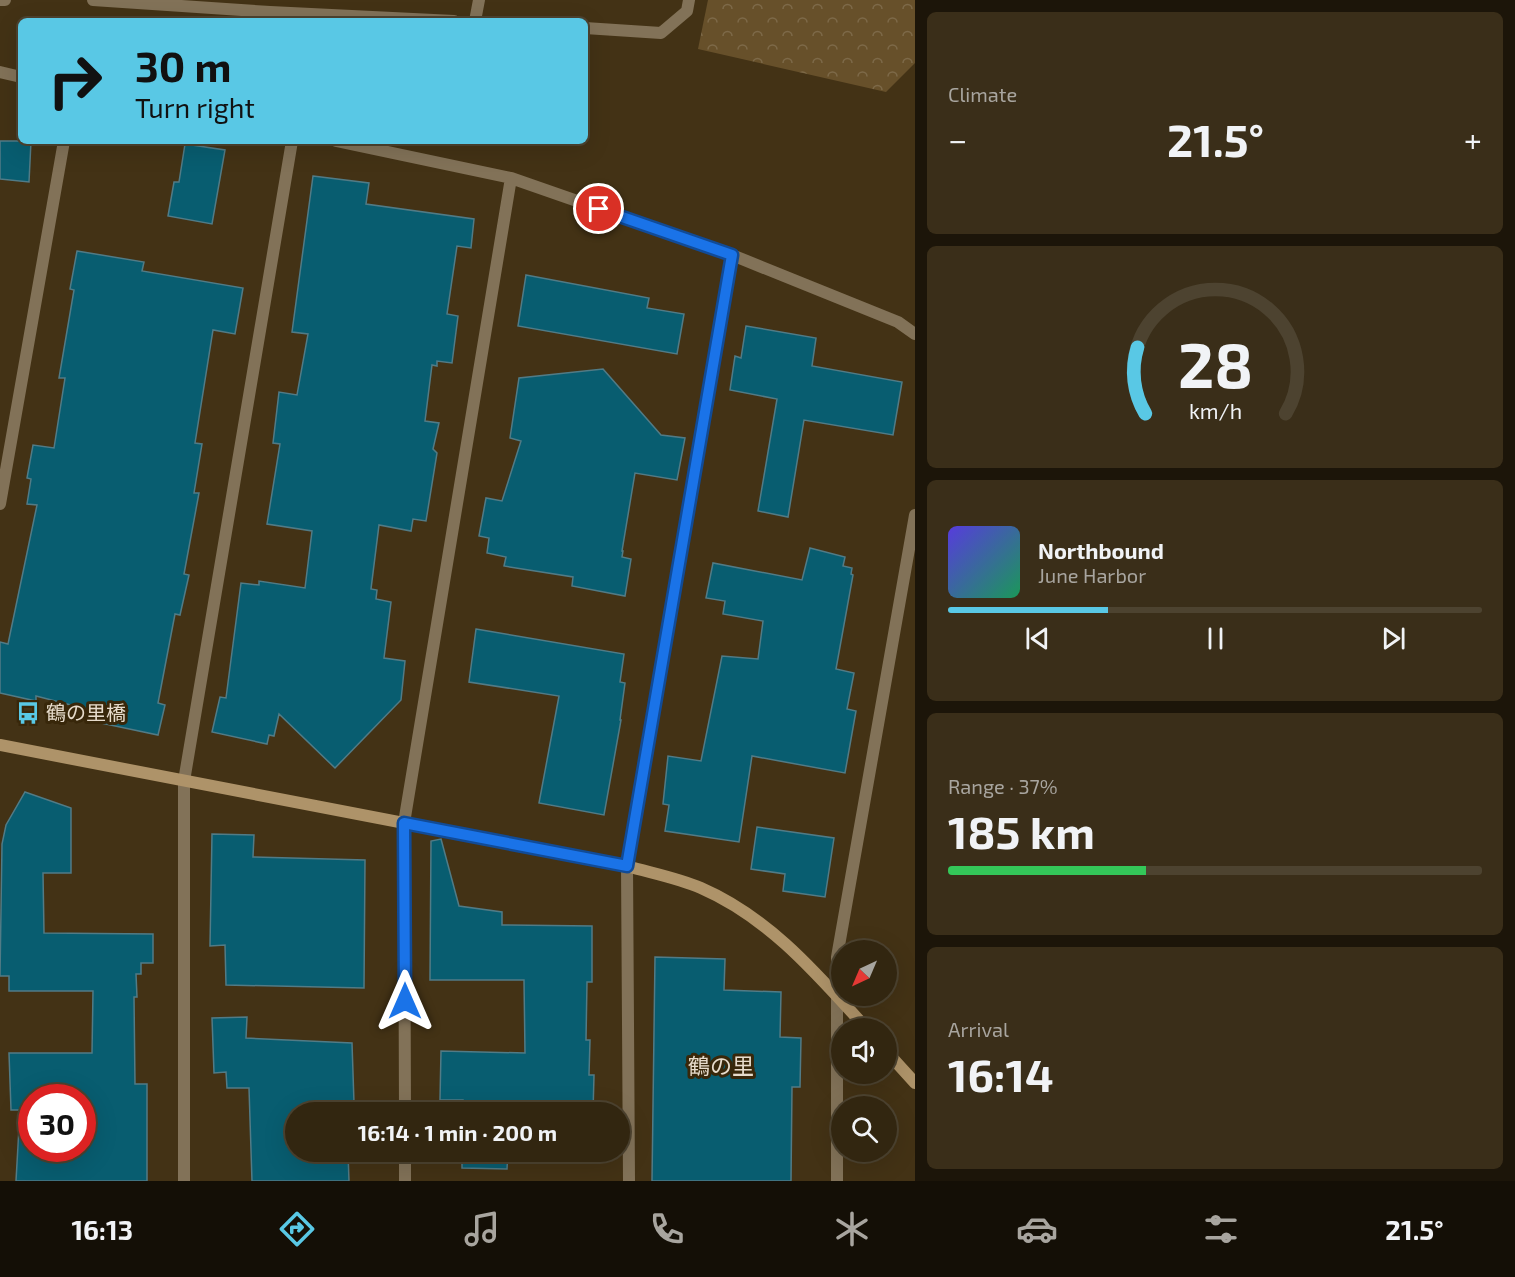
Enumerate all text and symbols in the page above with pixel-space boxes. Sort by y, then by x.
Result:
text: 30 m [135,40,231,90]
icon: right [36,42,114,120]
text: Climate [948,82,1017,106]
text: Turn right [135,91,255,123]
text: 21.5° [1167,112,1264,166]
text: − [948,119,967,159]
text: + [1464,119,1482,159]
pin [573,183,624,234]
icon: arrive [582,192,615,225]
text: 28 [1177,326,1253,401]
text: km/h [1188,398,1242,423]
text: Northbound [1038,537,1164,563]
text: June Harbor [1038,563,1146,587]
icon: previous [1021,622,1054,655]
icon: pause [1199,622,1232,655]
icon: next [1377,622,1410,655]
bus stop icon: 鶴の里橋 [15,700,41,726]
place label: 鶴の里橋 [46,700,126,724]
text: Range · 37% [948,774,1058,798]
text: 185 km [948,804,1095,858]
north arrow [831,940,897,1006]
map controls [831,940,897,1162]
position arrow [373,969,437,1033]
text: Arrival [948,1017,1009,1041]
button: sound [831,1018,897,1084]
text: 16:14 [948,1047,1054,1101]
district label: 鶴の里 [688,1052,754,1078]
speed limit sign: 30 [18,1084,96,1162]
button: search [831,1096,897,1162]
text: 16:14 · 1 min · 200 m [358,1119,557,1145]
icon: directions [276,1208,318,1250]
icon: music [461,1208,503,1250]
icon: phone [646,1208,688,1250]
icon: climate [831,1208,873,1250]
icon: car [1016,1208,1058,1250]
icon: filters [1200,1208,1242,1250]
text: 16:13 [71,1213,133,1245]
text: 21.5° [1385,1213,1443,1245]

